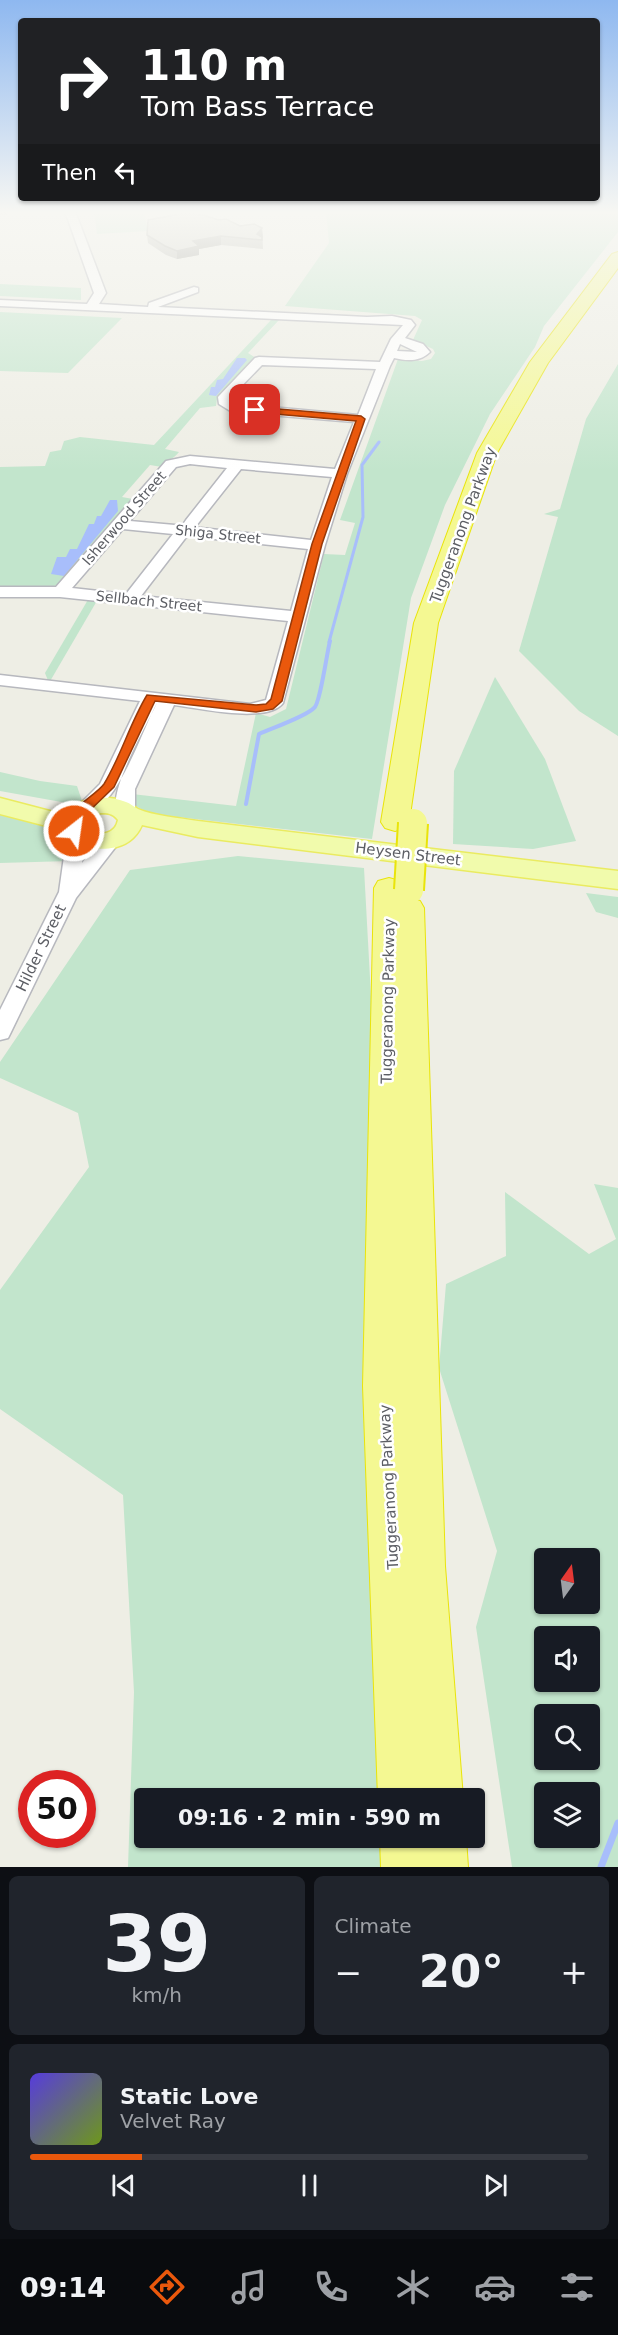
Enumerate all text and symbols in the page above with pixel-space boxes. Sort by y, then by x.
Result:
text: 110 m [141,41,287,90]
icon: right [42,42,120,120]
text: Tom Bass Terrace [141,91,374,122]
icon: left [109,156,142,189]
text: Then [42,160,97,185]
pin [229,384,280,435]
icon: arrive [238,393,271,426]
street label: Tuggeranong Parkway [426,444,500,607]
street label: Isherwood Street [79,467,169,568]
street label: Shiga Street [174,522,262,547]
street label: Sellbach Street [95,587,203,615]
position arrow [42,799,106,863]
street label: Heysen Street [354,839,462,869]
street label: Hilder Street [12,901,70,995]
street label: Tuggeranong Parkway [378,918,398,1085]
street label: Tuggeranong Parkway [376,1404,402,1571]
north arrow [534,1548,600,1614]
map controls [534,1548,600,1848]
button: sound [534,1626,600,1692]
button: search [534,1704,600,1770]
speed limit sign: 50 [18,1770,96,1848]
button: layers [534,1782,600,1848]
text: 09:16 · 2 min · 590 m [178,1805,441,1830]
text: 39 [102,1899,211,1989]
text: Climate [335,1914,411,1938]
text: 20° [419,1945,504,1998]
text: − [335,1953,362,1992]
text: + [560,1953,588,1992]
text: km/h [132,1983,182,2007]
text: Static Love [120,2084,258,2109]
text: Velvet Ray [120,2109,226,2133]
icon: previous [107,2169,140,2202]
icon: pause [293,2169,326,2202]
icon: next [479,2169,512,2202]
icon: directions [146,2266,188,2308]
icon: music [228,2266,270,2308]
icon: phone [310,2266,352,2308]
icon: climate [392,2266,434,2308]
icon: car [474,2266,516,2308]
icon: filters [556,2266,598,2308]
text: 09:14 [20,2272,106,2303]

